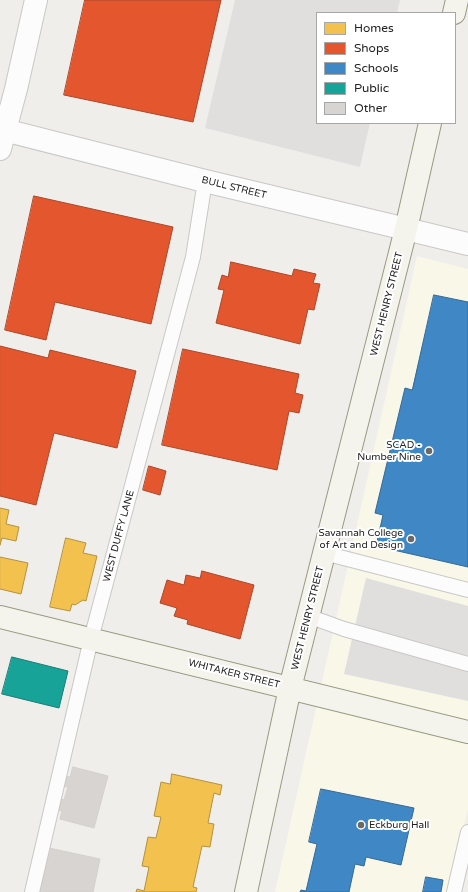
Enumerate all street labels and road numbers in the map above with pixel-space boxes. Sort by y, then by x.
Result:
street label: BULL STREET [200,174,268,202]
street label: WEST HENRY STREET [368,251,406,357]
street label: WEST DUFFY LANE [101,489,137,583]
street label: WEST HENRY STREET [289,565,327,671]
street label: WHITAKER STREET [187,657,281,691]

